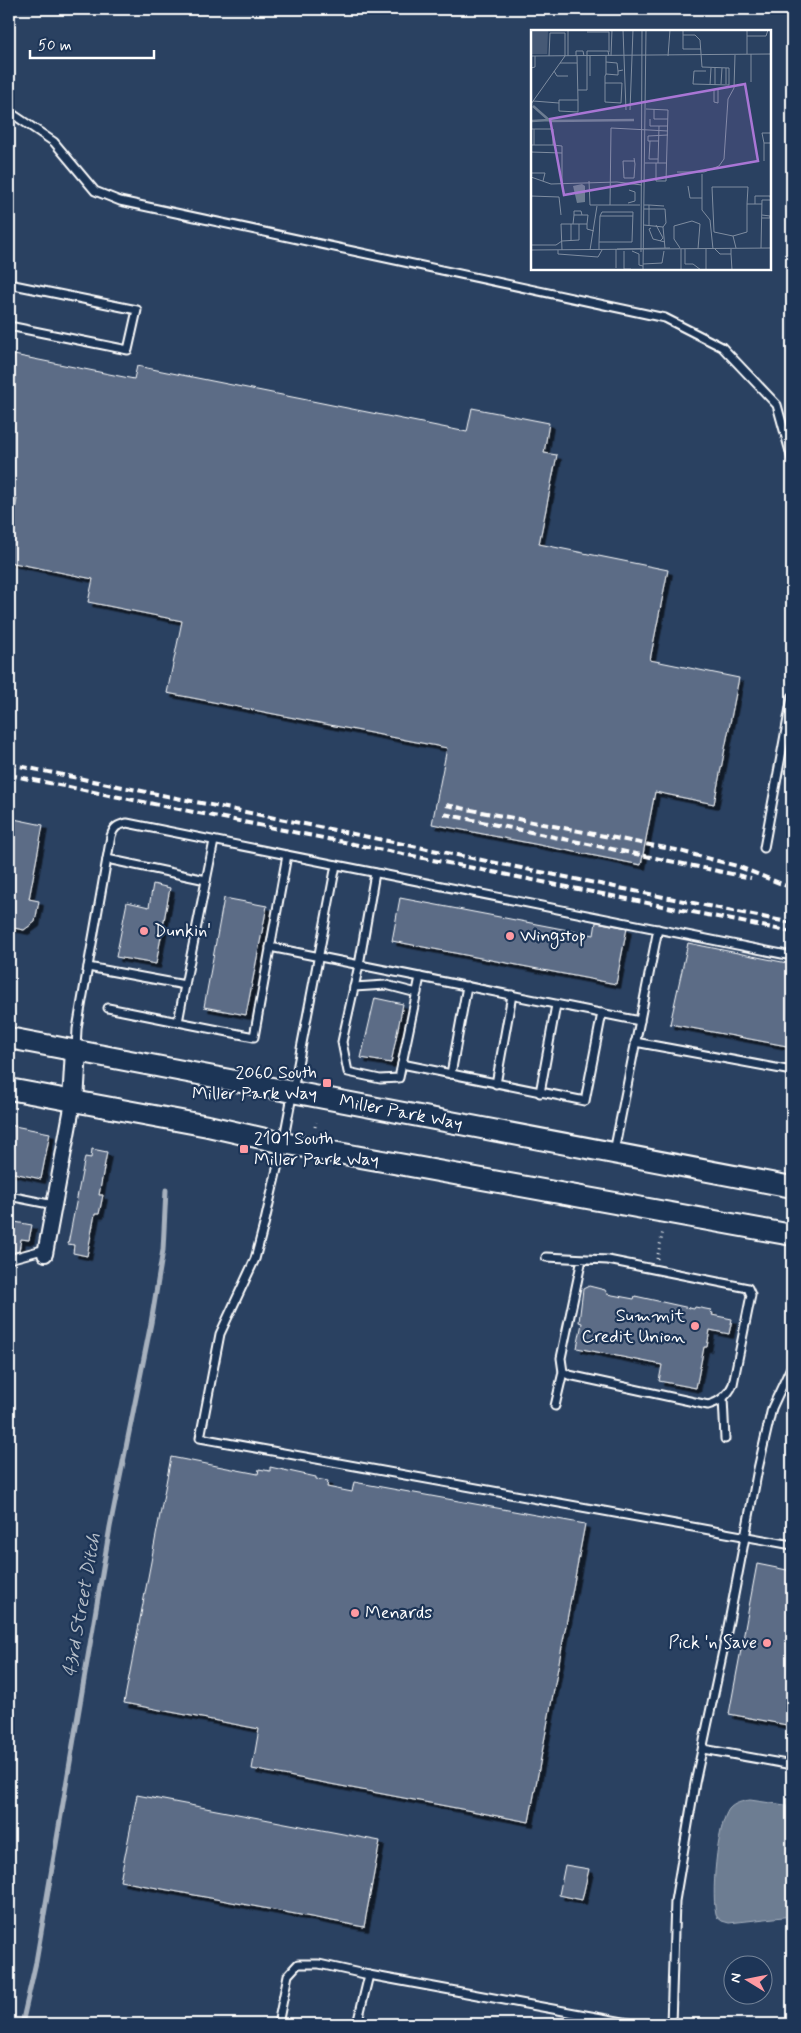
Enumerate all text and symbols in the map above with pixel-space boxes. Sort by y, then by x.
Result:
scale bar [30,28,154,60]
inset map [531,30,771,270]
text: 50 m [38,36,72,56]
place label: Dunkin' [154,919,211,943]
place label: Wingstop [520,924,586,949]
marker: Dunkin' [138,925,150,937]
marker: Wingstop [504,930,516,942]
place label: 2060 South Miller Park Way [192,1061,317,1106]
marker: 2060 South Miller Park Way [321,1077,333,1089]
street label: Miller Park Way [337,1089,465,1136]
place label: 2101 South Miller Park Way [254,1127,379,1172]
marker: 2101 South Miller Park Way [238,1143,250,1155]
place label: Summit Credit Union [581,1304,685,1349]
marker: Summit Credit Union [689,1320,701,1332]
water label: 43rd Street Ditch [57,1531,107,1679]
place label: Menards [365,1601,432,1625]
marker: Menards [349,1607,361,1619]
place label: Pick 'n Save [668,1631,757,1655]
marker: Pick 'n Save [761,1637,773,1649]
north arrow [724,1956,774,2006]
text: N [727,1972,746,1984]

